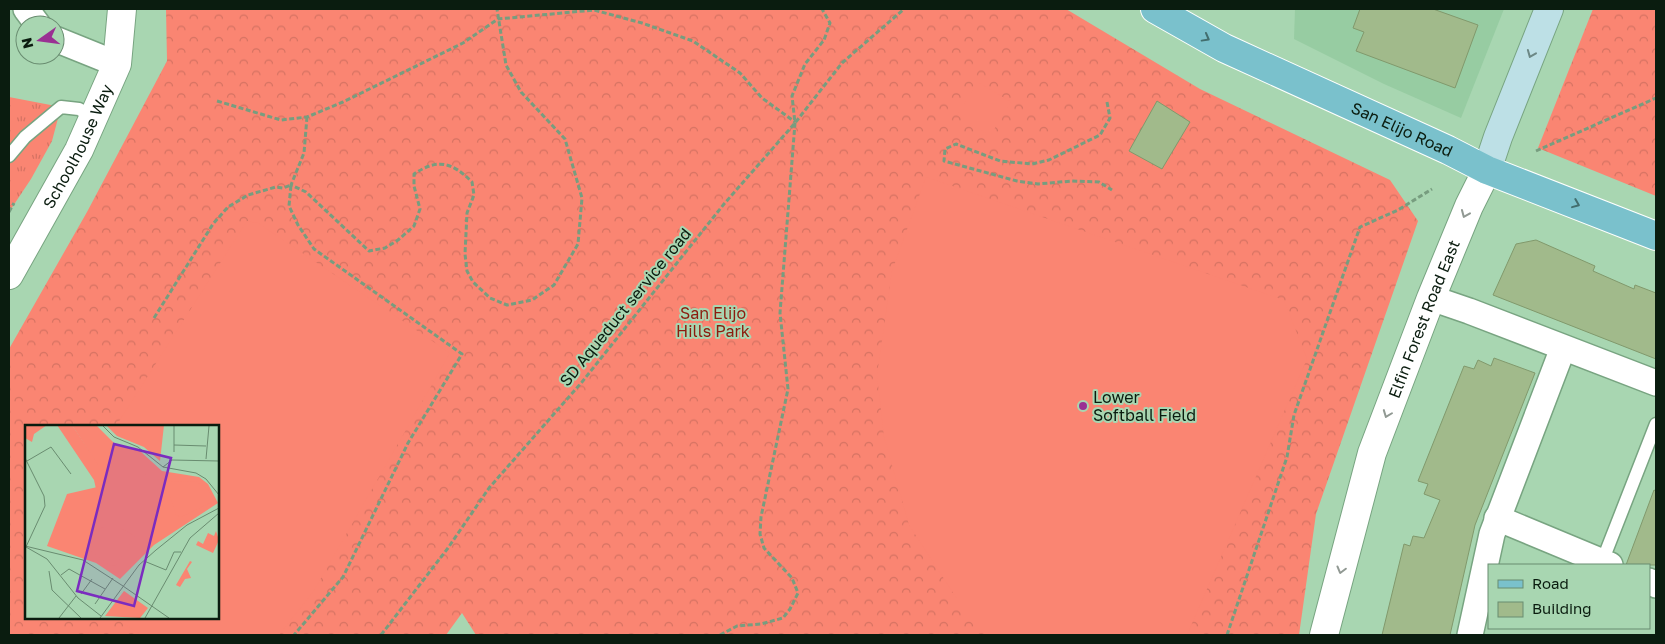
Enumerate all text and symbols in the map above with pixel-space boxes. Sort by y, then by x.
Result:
north arrow [15,15,65,65]
one-way arrow [1200,32,1209,42]
text: N [17,36,36,50]
one-way arrow [1526,49,1537,58]
street label: Schoolhouse Way [38,81,117,212]
street label: San Elijo Road [1348,97,1456,161]
one-way arrow [1571,198,1580,208]
one-way arrow [1461,209,1472,218]
street label: SD Aqueduct service road [555,224,695,390]
street label: Elfin Forest Road East [1384,237,1464,401]
park label: San Elijo Hills Park [676,303,750,341]
place label: Lower Softball Field [1093,387,1196,425]
marker: Lower Softball Field [1077,400,1089,412]
one-way arrow [1382,409,1393,418]
inset map [25,425,219,619]
legend [1488,564,1650,629]
one-way arrow [1336,565,1347,574]
text: Road [1532,574,1569,592]
text: Building [1532,599,1592,617]

